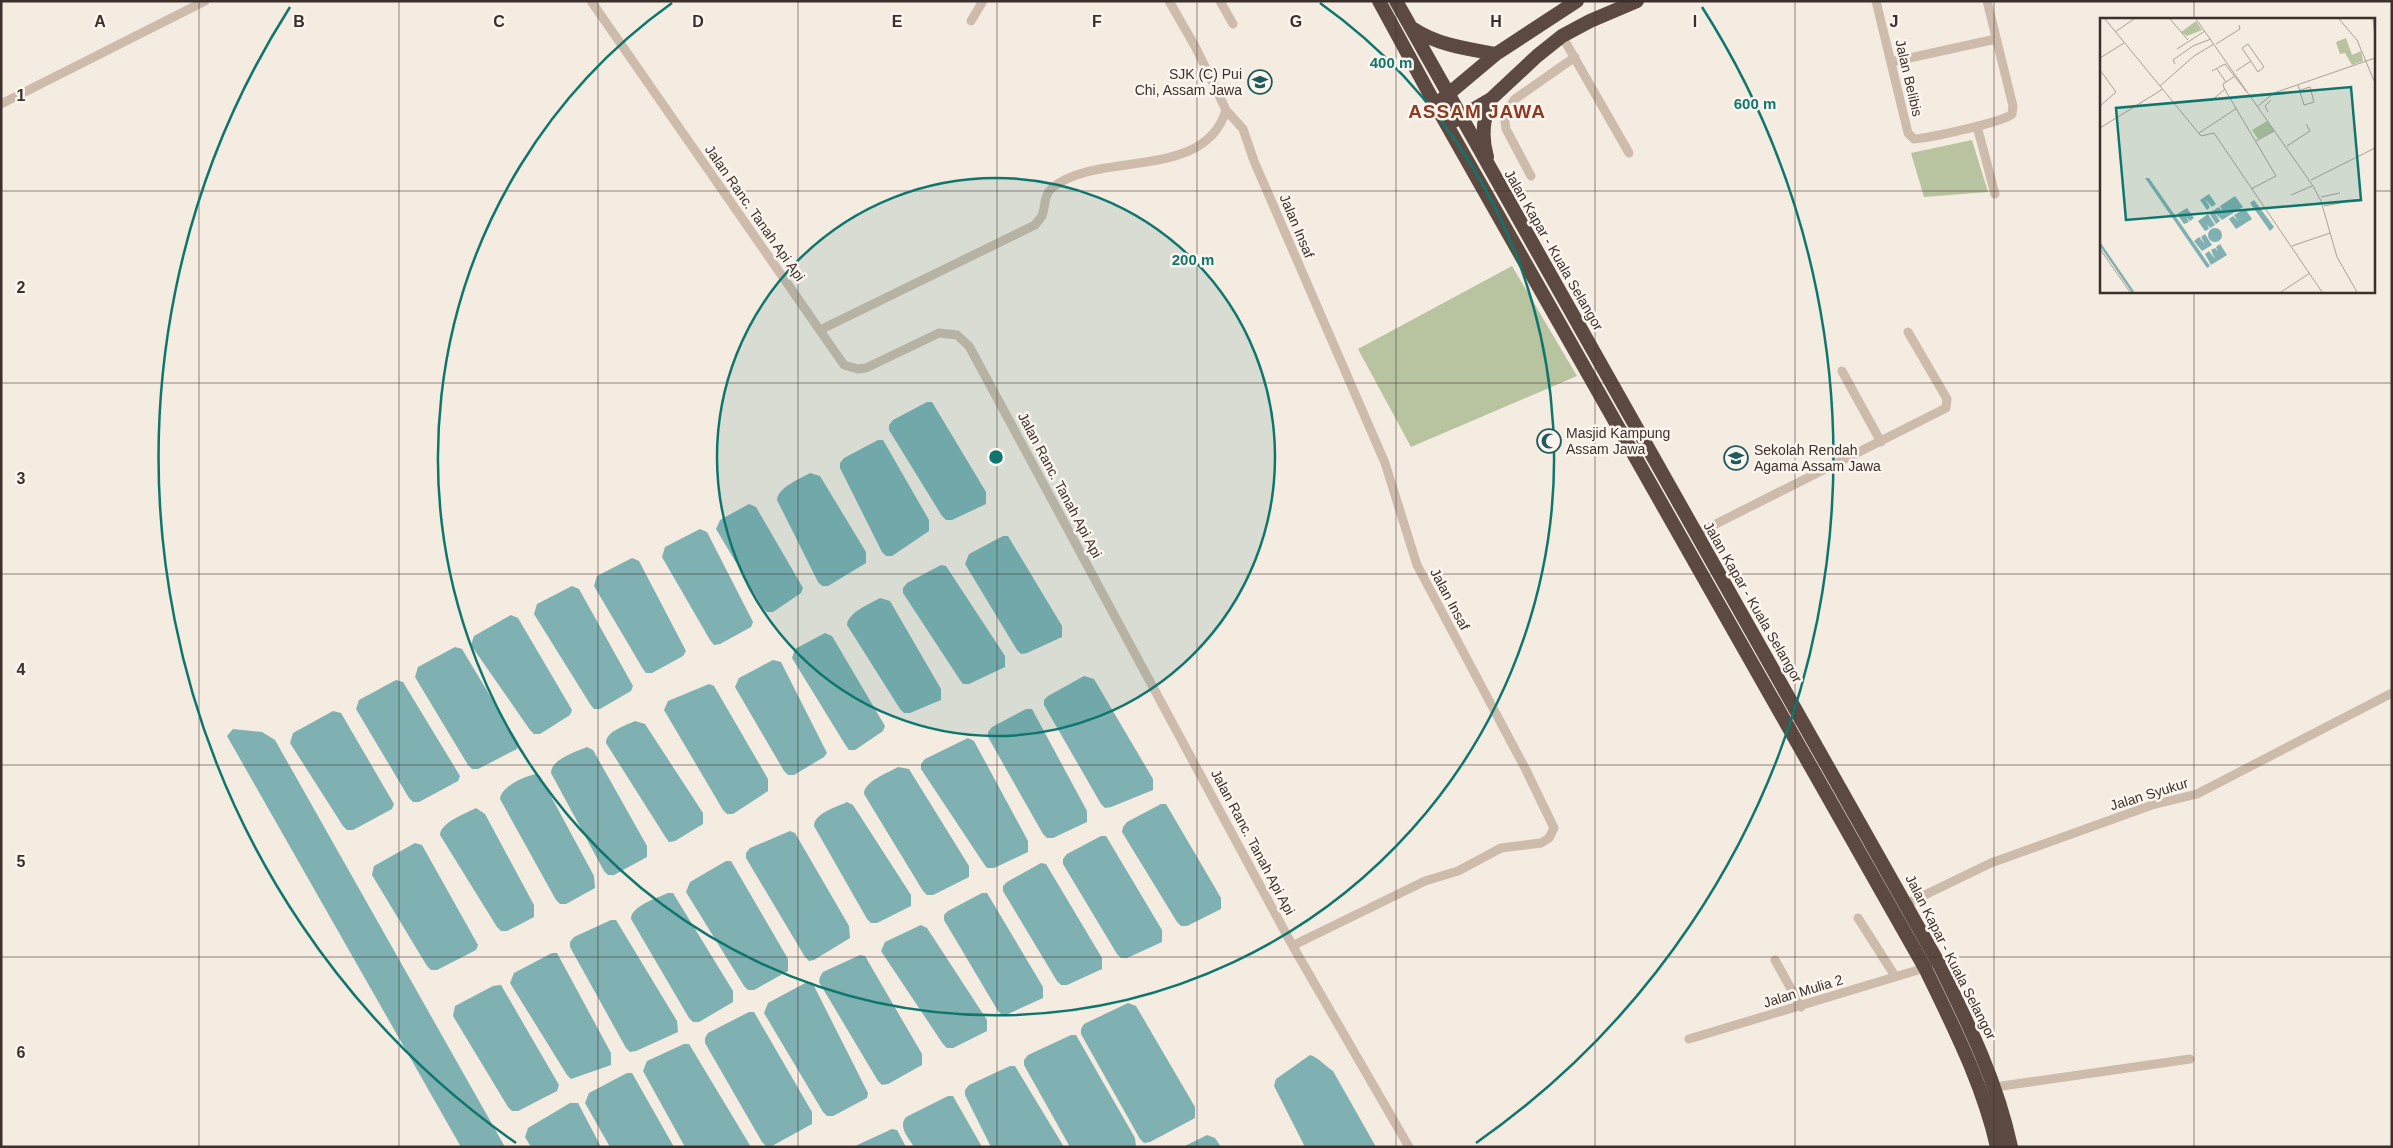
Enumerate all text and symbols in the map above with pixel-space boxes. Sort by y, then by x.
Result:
text: A [94,13,106,30]
text: B [293,13,305,30]
text: C [493,13,505,30]
text: D [692,13,704,30]
text: E [892,13,903,30]
text: F [1092,13,1102,30]
text: G [1290,13,1302,30]
text: H [1490,13,1502,30]
text: I [1693,13,1697,30]
text: J [1890,13,1898,30]
inset map [2100,18,2376,292]
street label: Jalan Belibis [1892,38,1926,118]
text: 400 m [1370,54,1412,71]
place label: SJK (C) Pui Chi, Assam Jawa [1135,66,1242,98]
school or university icon: SJK (C) Pui Chi, Assam Jawa [1247,69,1273,95]
text: 1 [17,87,26,104]
text: 600 m [1734,95,1776,112]
district label: ASSAM JAWA [1408,101,1546,122]
street label: Jalan Ranc. Tanah Api Api [702,142,808,284]
street label: Jalan Kapar - Kuala Selangor [1501,167,1607,333]
street label: Jalan Insaf [1276,192,1318,260]
text: 200 m [1172,251,1214,268]
text: 2 [17,279,26,296]
street label: Jalan Ranc. Tanah Api Api [1015,410,1105,560]
place label: Masjid Kampung Assam Jawa [1566,425,1670,457]
mosque icon: Masjid Kampung Assam Jawa [1536,428,1562,454]
place label: Sekolah Rendah Agama Assam Jawa [1754,442,1881,474]
school or university icon: Sekolah Rendah Agama Assam Jawa [1723,445,1749,471]
centre of rings [987,448,1005,466]
text: 3 [17,470,26,487]
street label: Jalan Kapar - Kuala Selangor [1700,519,1806,685]
street label: Jalan Insaf [1427,565,1473,633]
text: 4 [17,661,26,678]
street label: Jalan Ranc. Tanah Api Api [1208,767,1298,917]
street label: Jalan Syukur [2108,774,2190,813]
text: 5 [17,853,26,870]
street label: Jalan Kapar - Kuala Selangor [1902,872,2000,1042]
street label: Jalan Mulia 2 [1761,971,1845,1011]
text: 6 [17,1044,26,1061]

